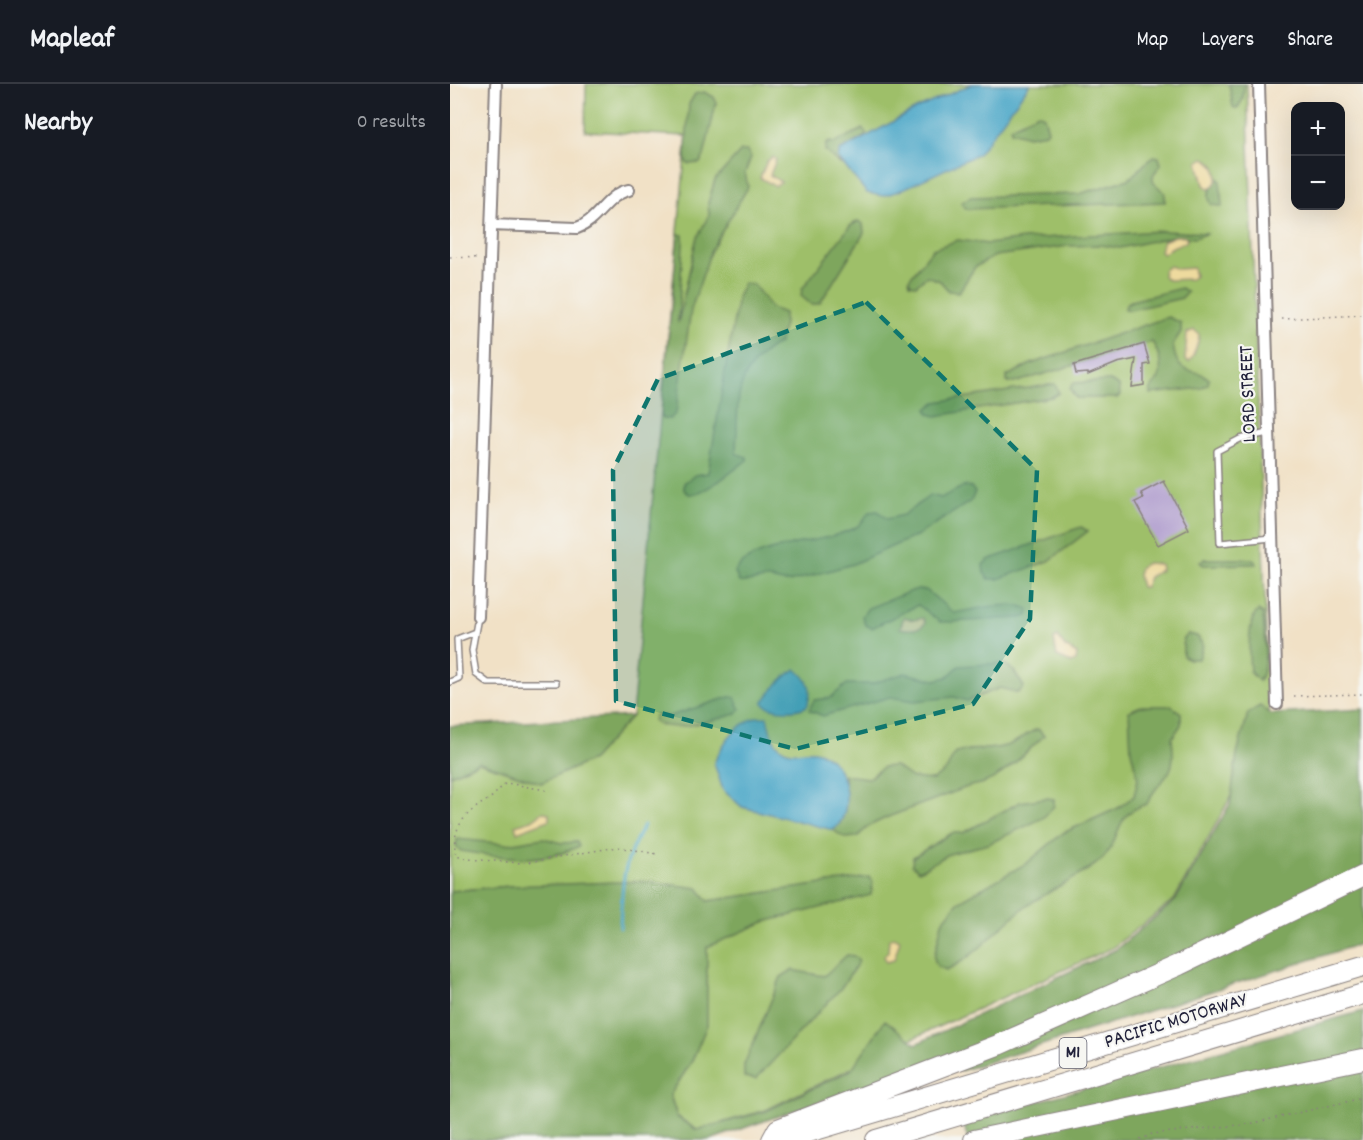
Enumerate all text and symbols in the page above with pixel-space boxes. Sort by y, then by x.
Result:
text: Mapleaf [30,21,114,61]
text: Map [1137,26,1168,56]
text: Layers [1201,26,1254,56]
text: Share [1287,26,1333,56]
map controls [1291,102,1345,210]
button: + [1291,102,1345,156]
text: Nearby [24,105,92,142]
text: 0 results [357,109,426,137]
button: − [1291,156,1345,210]
street label: LORD STREET [1233,345,1265,443]
street label: PACIFIC MOTORWAY [1101,987,1251,1057]
road number: M1 [1060,1038,1086,1068]

